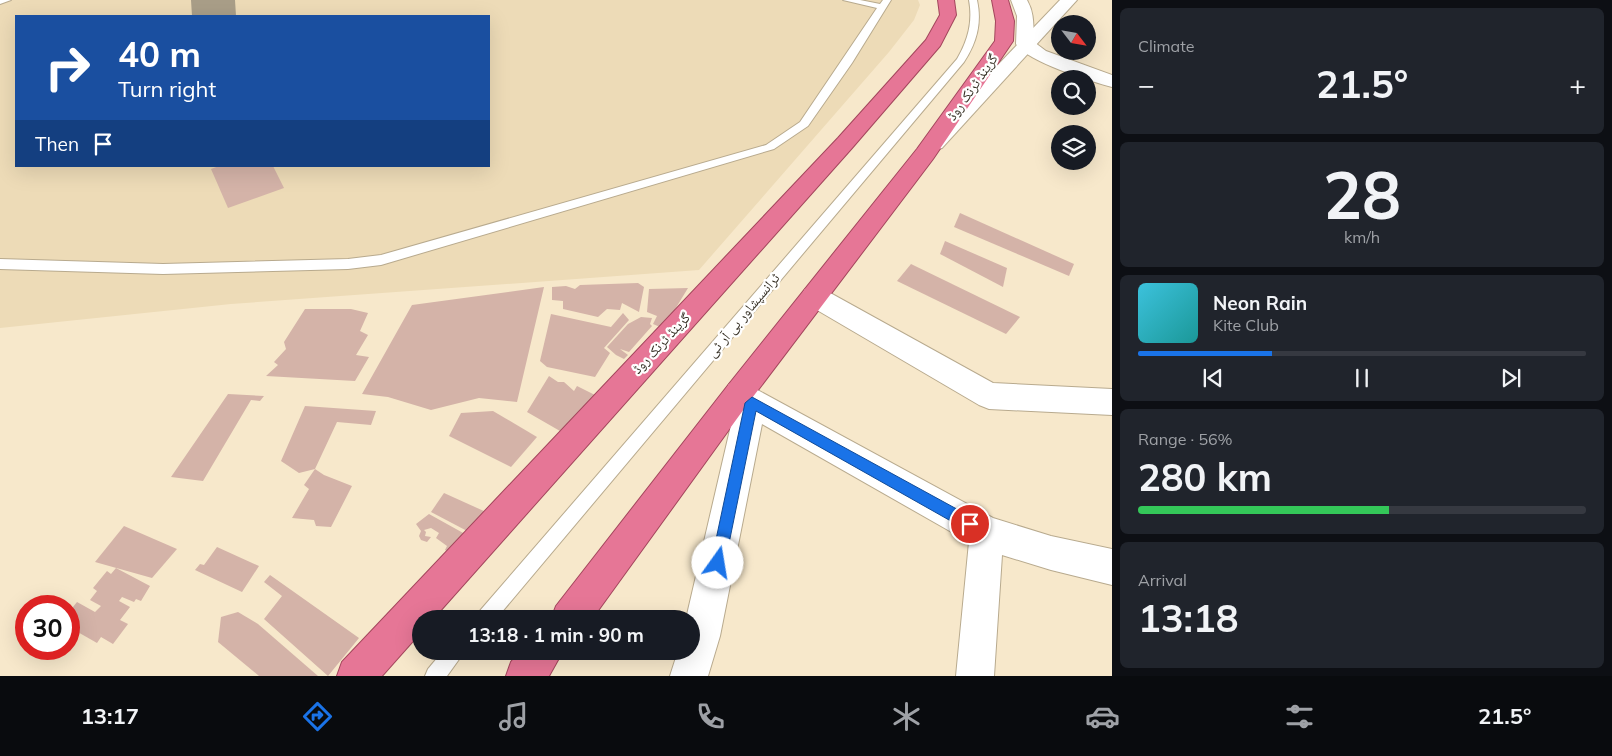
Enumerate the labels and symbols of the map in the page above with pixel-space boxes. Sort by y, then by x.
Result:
north arrow [1051,15,1096,60]
street label: گرینڈ ٹرنک روڈ [942,50,1002,124]
street label: ٹرانسپشاور بی آر ٹی [703,269,784,361]
street label: گرینڈ ٹرنک روڈ [628,308,694,377]
pin [949,503,991,545]
position arrow [691,536,743,588]
speed limit sign: 30 [15,595,80,660]

